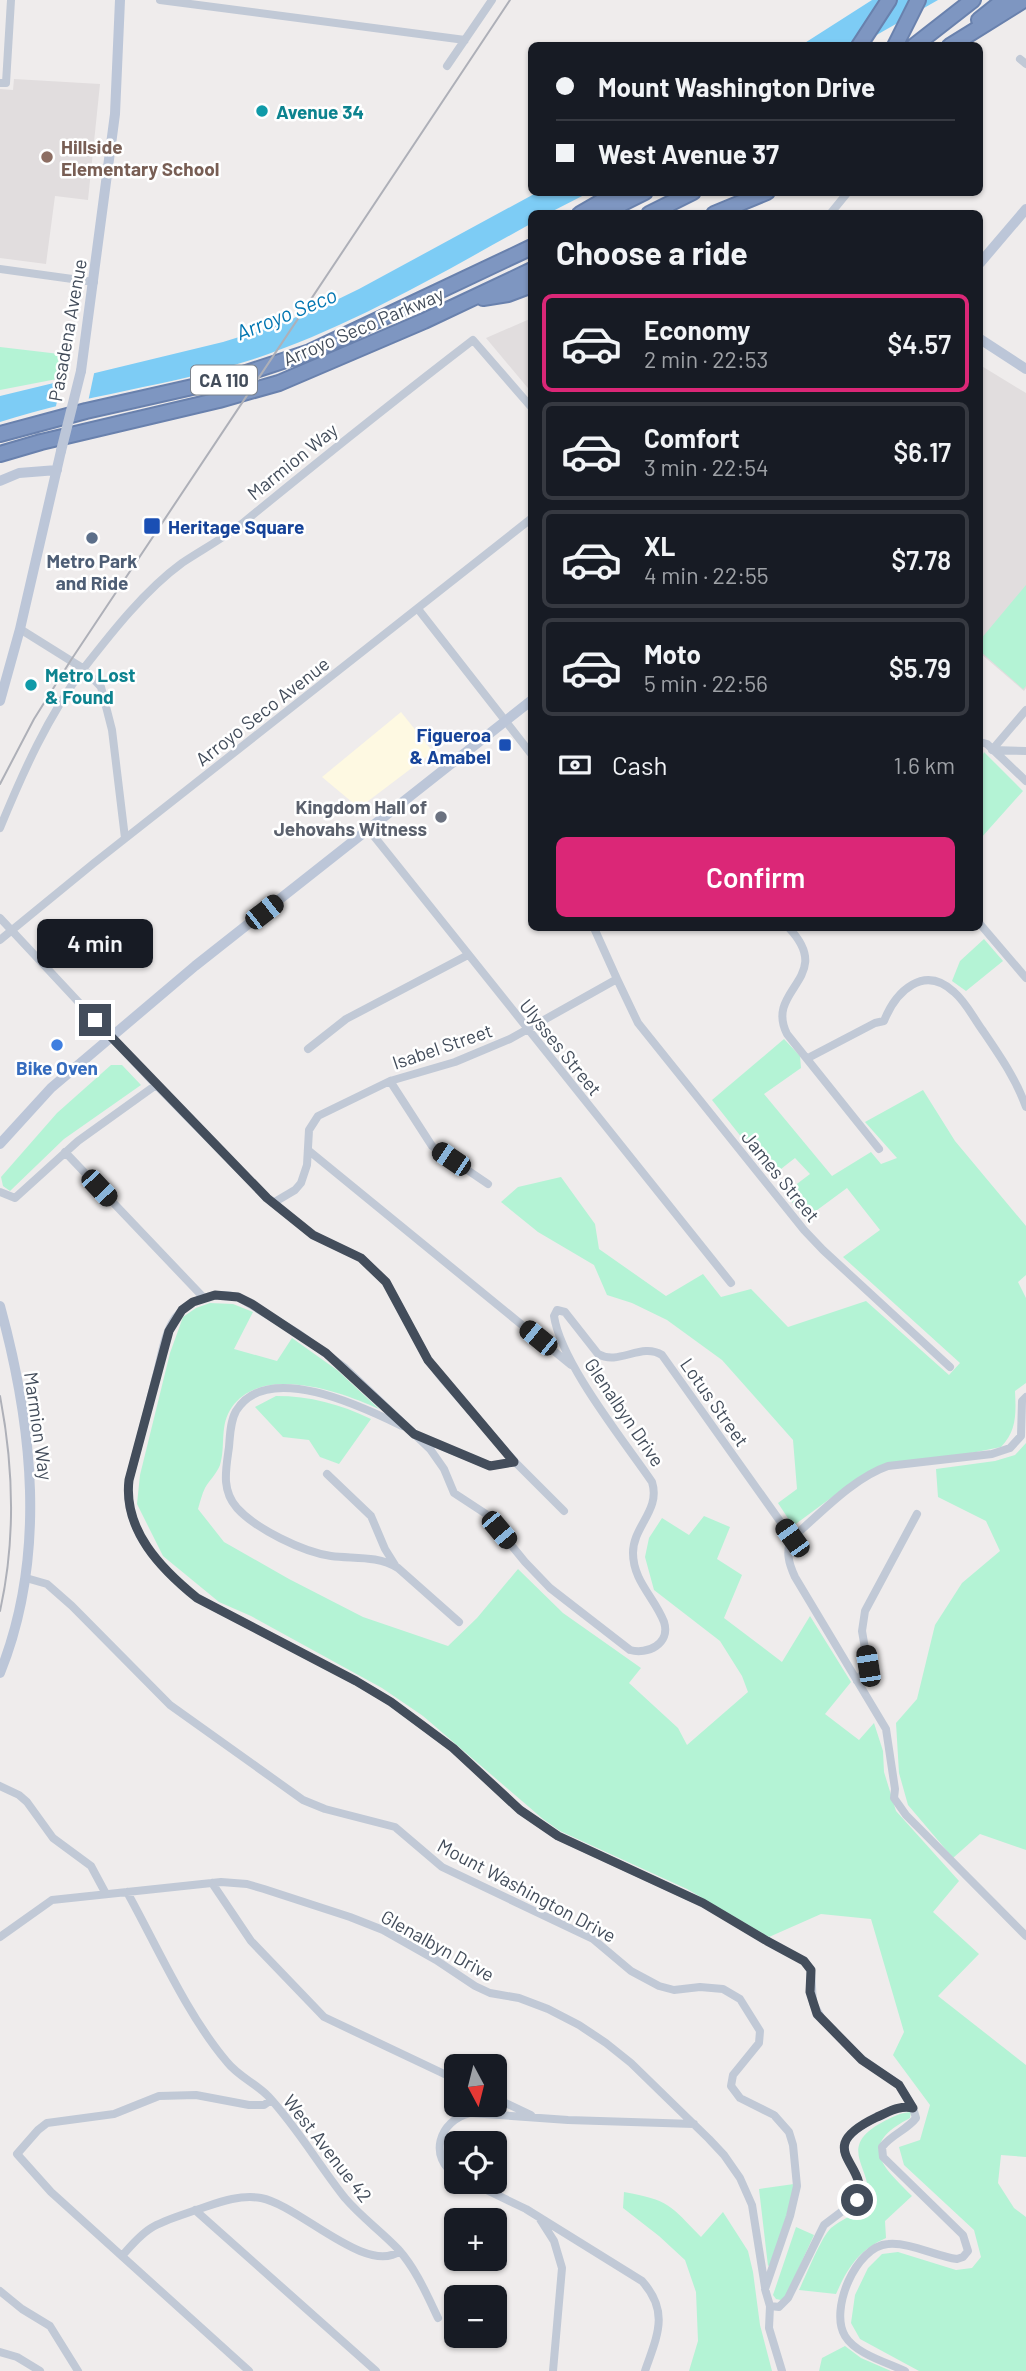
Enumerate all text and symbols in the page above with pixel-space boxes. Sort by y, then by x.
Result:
text: Mount Washington Drive [598,71,875,102]
place label: Avenue 34 [276,100,364,123]
marker: Avenue 34 [254,103,270,119]
place label: Hillside Elementary School [61,135,219,180]
text: West Avenue 37 [598,138,779,169]
marker: Hillside Elementary School [39,149,55,165]
text: Choose a ride [556,233,748,271]
street label: Pasadena Avenue [43,257,91,403]
water label: Arroyo Seco [232,281,340,345]
street label: Arroyo Seco Parkway [279,282,447,370]
icon: car [560,312,623,375]
text: Economy [644,314,750,345]
text: $4.57 [887,328,951,359]
text: 2 min · 22:53 [644,345,768,373]
road number: CA 110 [191,366,257,394]
street label: Marmion Way [242,418,342,504]
icon: car [560,420,623,483]
text: Comfort [644,422,740,453]
text: $6.17 [894,436,951,467]
text: 3 min · 22:54 [644,453,769,481]
place label: Heritage Square [168,515,304,538]
marker: Heritage Square [142,516,162,536]
icon: car [560,528,623,591]
marker: Metro Park and Ride [84,530,100,546]
text: XL [644,530,675,561]
text: $7.78 [891,544,951,575]
place label: Metro Park and Ride [46,549,138,594]
text: 4 min · 22:55 [644,561,769,589]
icon: car [560,636,623,699]
text: Moto [644,638,701,669]
street label: Arroyo Seco Avenue [191,652,333,770]
text: $5.79 [889,652,951,683]
place label: Metro Lost & Found [45,663,136,708]
text: 5 min · 22:56 [644,669,768,697]
marker: Metro Lost & Found [23,677,39,693]
place label: Figueroa & Amabel [409,723,491,768]
marker: Figueroa & Amabel [497,737,513,753]
icon: cash [556,746,594,784]
text: Cash [612,749,667,780]
text: 1.6 km [894,751,955,779]
place label: Kingdom Hall of Jehovahs Witness [274,795,427,840]
marker: Kingdom Hall of Jehovahs Witness [433,809,449,825]
button: Confirm [556,837,955,917]
car [241,891,288,933]
callout: 4 min [37,918,153,968]
text: 4 min [67,929,123,957]
street label: Ulysses Street [515,994,607,1100]
route end [79,1004,111,1036]
street label: Isabel Street [389,1018,495,1074]
marker: Bike Oven [49,1037,65,1053]
place label: Bike Oven [16,1056,98,1079]
street label: James Street [737,1126,825,1226]
car [428,1139,475,1179]
car [77,1165,122,1211]
car [516,1317,561,1359]
street label: Glenalbyn Drive [580,1353,670,1471]
street label: Lotus Street [676,1353,754,1451]
street label: Marmion Way [20,1370,58,1482]
car [478,1507,521,1553]
car [772,1515,813,1561]
car [855,1644,882,1688]
street label: Mount Washington Drive [434,1833,620,1947]
street label: Glenalbyn Drive [377,1904,499,1986]
north arrow [444,2054,508,2118]
map controls [444,2054,507,2348]
street label: West Avenue 42 [279,2090,377,2206]
button: locate [444,2131,507,2194]
route start [841,2184,873,2216]
button: + [444,2208,507,2271]
button: − [444,2285,507,2348]

